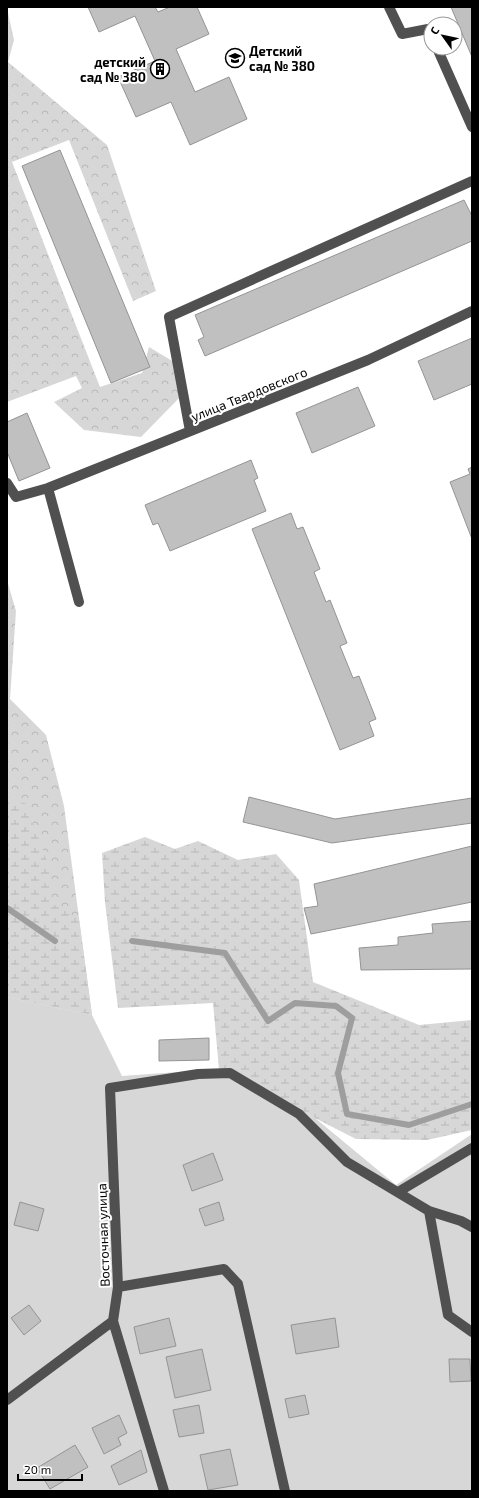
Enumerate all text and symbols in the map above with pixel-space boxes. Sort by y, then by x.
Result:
north arrow [423,16,463,56]
text: С [427,24,442,37]
place label: Детский сад № 380 [249,43,315,74]
school or university icon: Детский сад № 380 [224,47,246,69]
place label: детский сад № 380 [80,54,146,85]
building icon: детский сад № 380 [149,58,171,80]
street label: улица Твардовского [189,363,309,425]
street label: Восточная улица [93,1183,113,1287]
scale bar [18,1456,82,1482]
text: 20 m [24,1462,51,1476]

